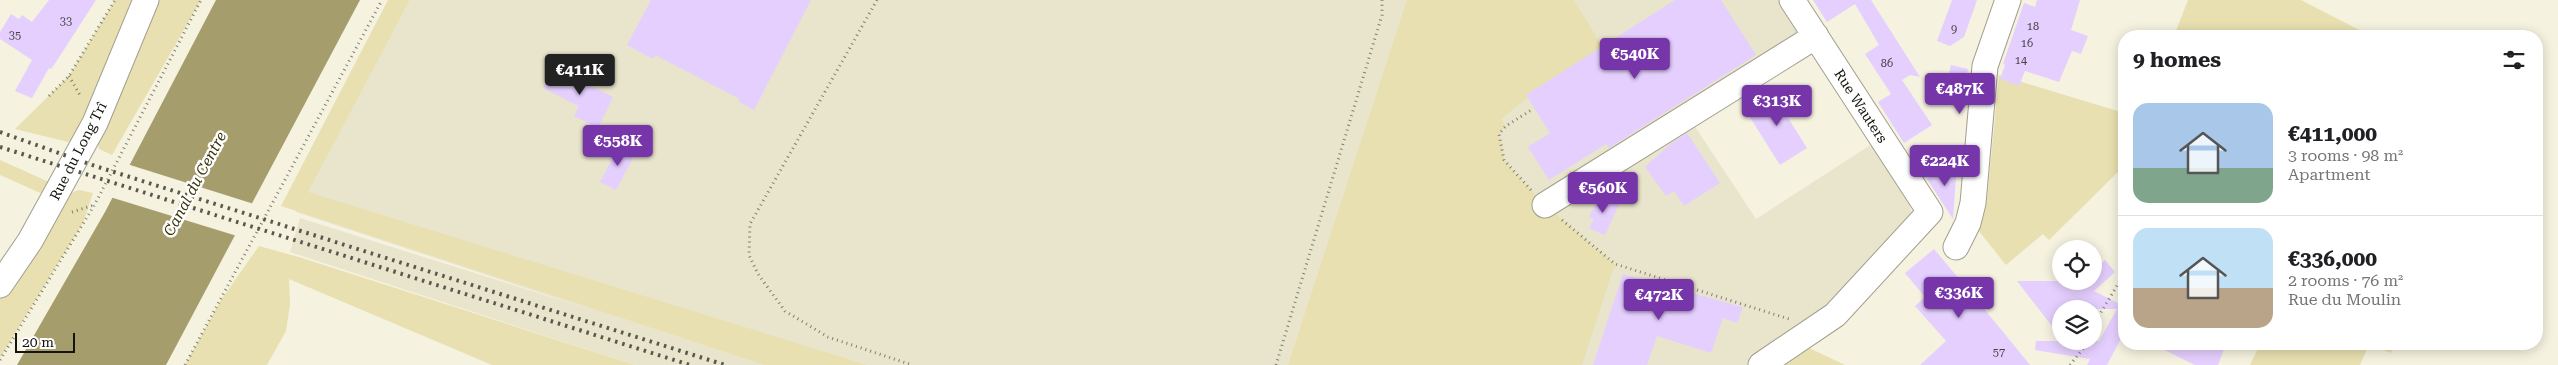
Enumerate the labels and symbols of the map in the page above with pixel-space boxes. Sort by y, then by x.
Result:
house number: 33 [60,15,72,28]
house number: 18 [2027,20,2039,33]
house number: 9 [1951,23,1957,36]
house number: 35 [9,29,21,42]
house number: 16 [2021,37,2033,50]
pin: €540K [1600,38,1670,80]
pin: €411K [545,54,615,96]
house number: 14 [2015,54,2028,67]
house number: 86 [1881,57,1893,70]
street label: Rue Wauters [1831,66,1891,146]
pin: €487K [1925,72,1995,115]
pin: €313K [1742,84,1812,127]
street label: Rue du Long Trî [46,99,110,203]
pin: €558K [583,124,653,167]
water label: Canal du Centre [160,128,230,239]
pin: €224K [1910,144,1980,187]
pin: €560K [1568,172,1638,214]
pin: €336K [1924,276,1994,319]
pin: €472K [1624,278,1694,321]
scale bar [15,330,75,353]
house number: 57 [1993,346,2005,359]

